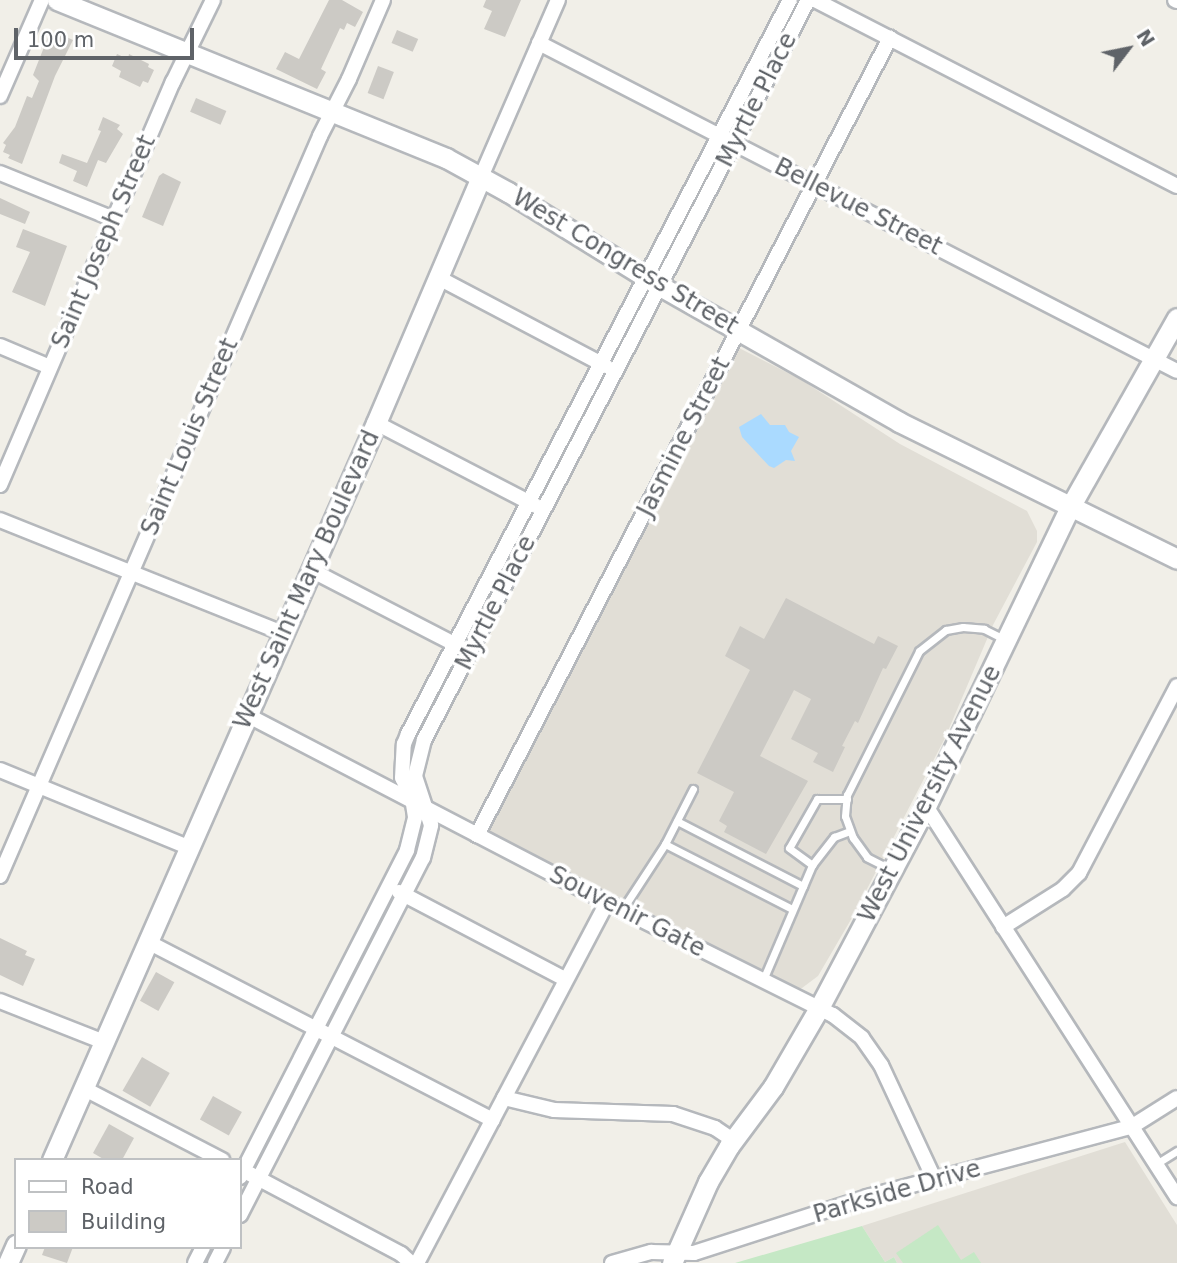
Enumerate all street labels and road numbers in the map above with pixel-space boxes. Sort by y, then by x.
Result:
street label: Myrtle Place [711,28,803,172]
street label: Saint Joseph Street [46,131,162,353]
street label: Bellevue Street [769,152,947,262]
street label: West Congress Street [507,183,743,341]
street label: Saint Louis Street [135,334,245,540]
street label: Jasmine Street [631,353,737,521]
street label: West Saint Mary Boulevard [228,426,386,734]
street label: Myrtle Place [450,531,542,675]
street label: West University Avenue [853,661,1007,927]
street label: Souvenir Gate [544,860,710,964]
street label: Parkside Drive [810,1154,984,1230]

